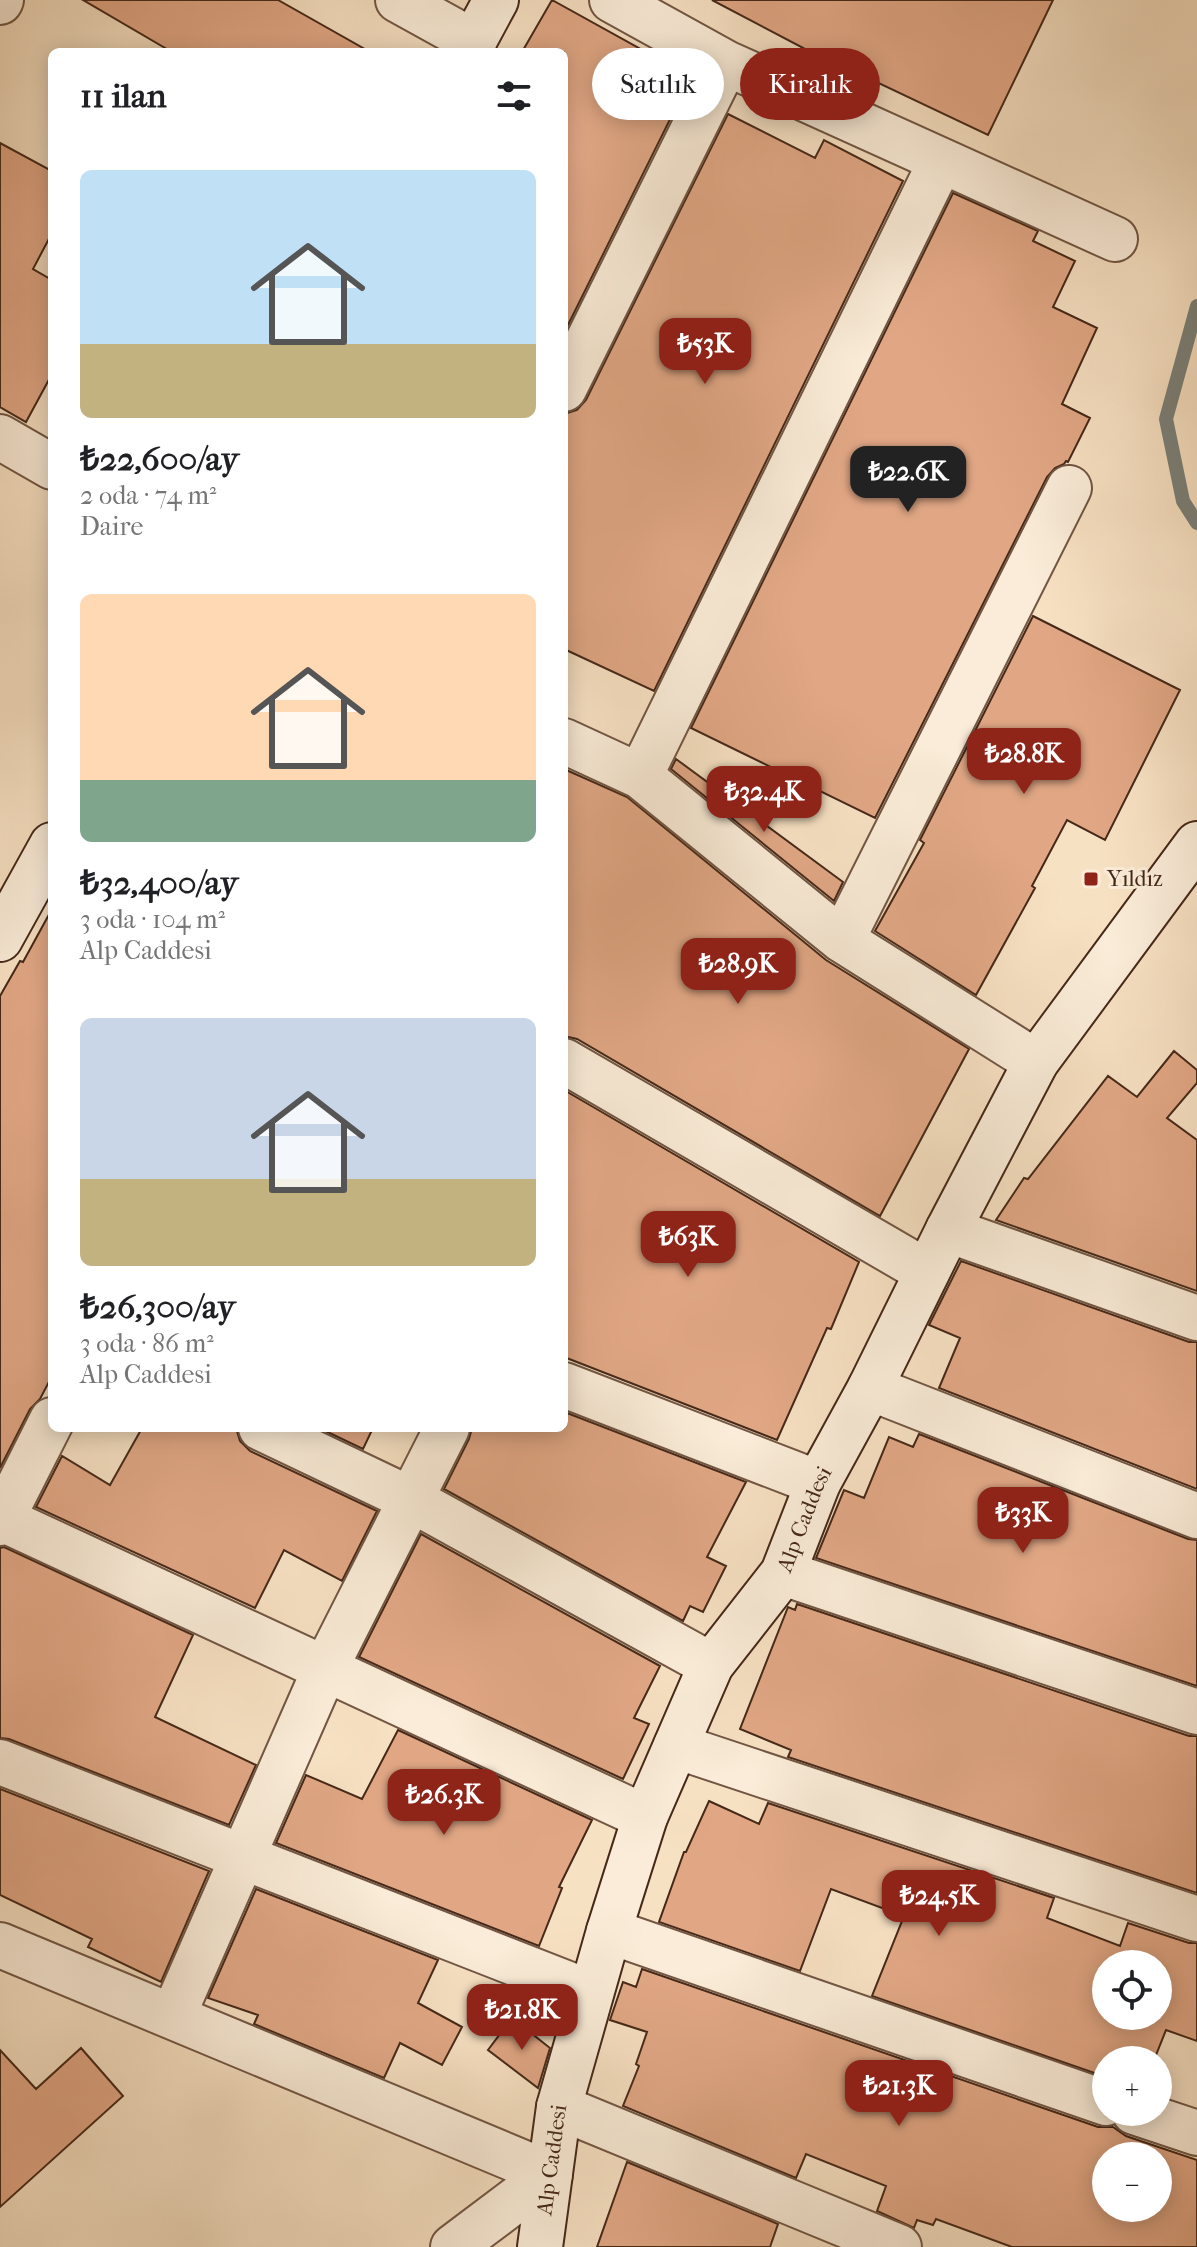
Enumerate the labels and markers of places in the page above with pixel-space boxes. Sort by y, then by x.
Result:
pin: ₺53K [658,318,752,386]
pin: ₺22.6K [843,446,973,514]
pin: ₺28.8K [959,728,1089,796]
pin: ₺32.4K [699,766,829,834]
place label: Yıldız [1106,866,1163,892]
marker: Yıldız [1082,870,1100,888]
pin: ₺28.9K [673,938,803,1006]
pin: ₺63K [641,1211,735,1279]
pin: ₺33K [976,1487,1070,1555]
pin: ₺26.3K [379,1769,509,1837]
pin: ₺24.5K [874,1870,1004,1938]
pin: ₺21.8K [457,1984,587,2052]
pin: ₺21.3K [834,2060,964,2128]

